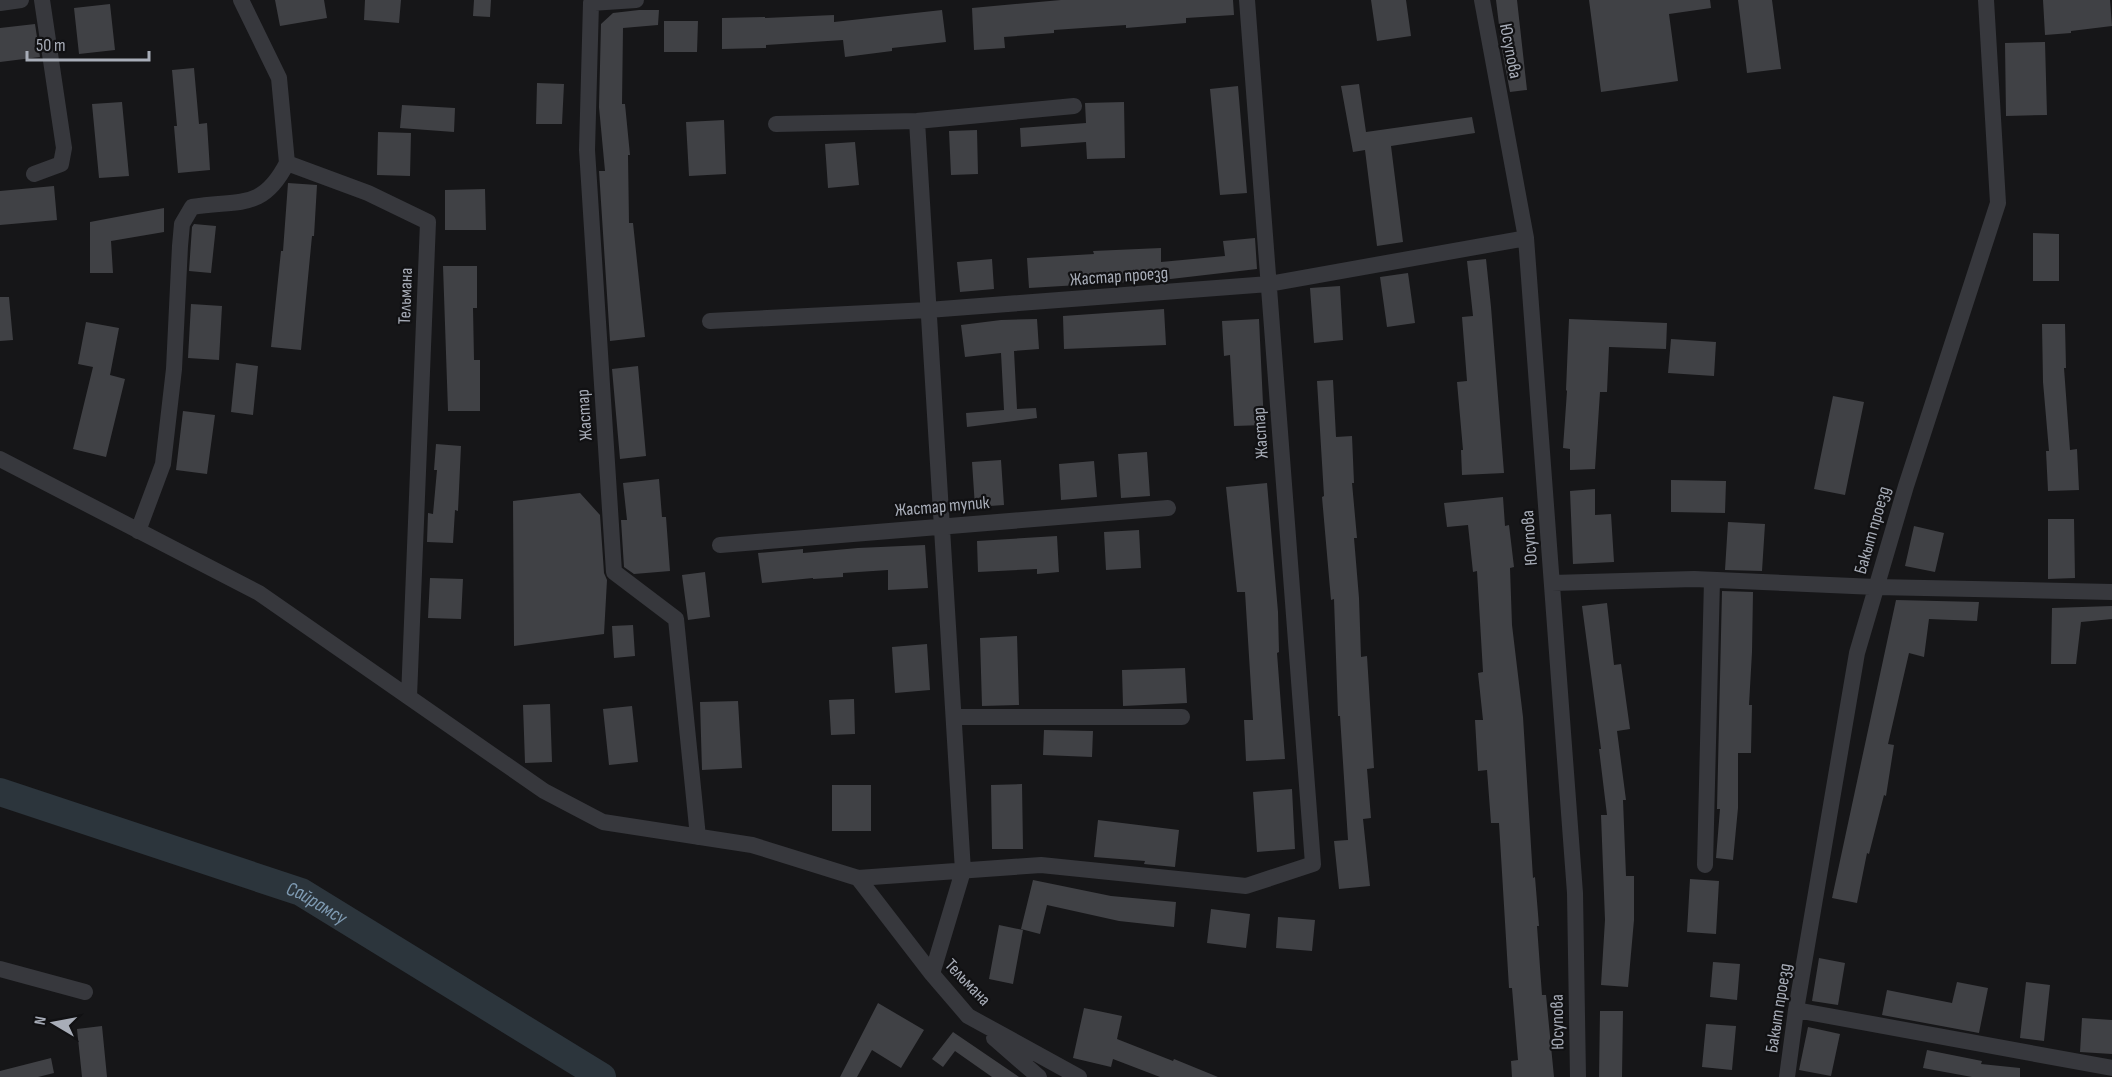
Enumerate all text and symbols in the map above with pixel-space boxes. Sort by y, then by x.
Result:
street label: Юсупова [1495,22,1526,80]
scale bar [27,24,148,62]
text: 50 m [36,35,66,56]
street label: Жастар проезд [1069,263,1169,290]
street label: Тельмана [394,267,417,325]
street label: Жастар [572,388,597,441]
street label: Жастар [1248,406,1273,459]
street label: Бакыт проезд [1850,484,1895,576]
street label: Жастар тупик [894,492,991,521]
street label: Юсупова [1517,509,1542,566]
water label: Сайрамсу [283,877,352,931]
street label: Тельмана [940,955,995,1010]
street label: Бакыт проезд [1761,962,1796,1054]
north arrow [24,993,84,1053]
street label: Юсупова [1547,994,1568,1050]
text: N [31,1015,51,1027]

